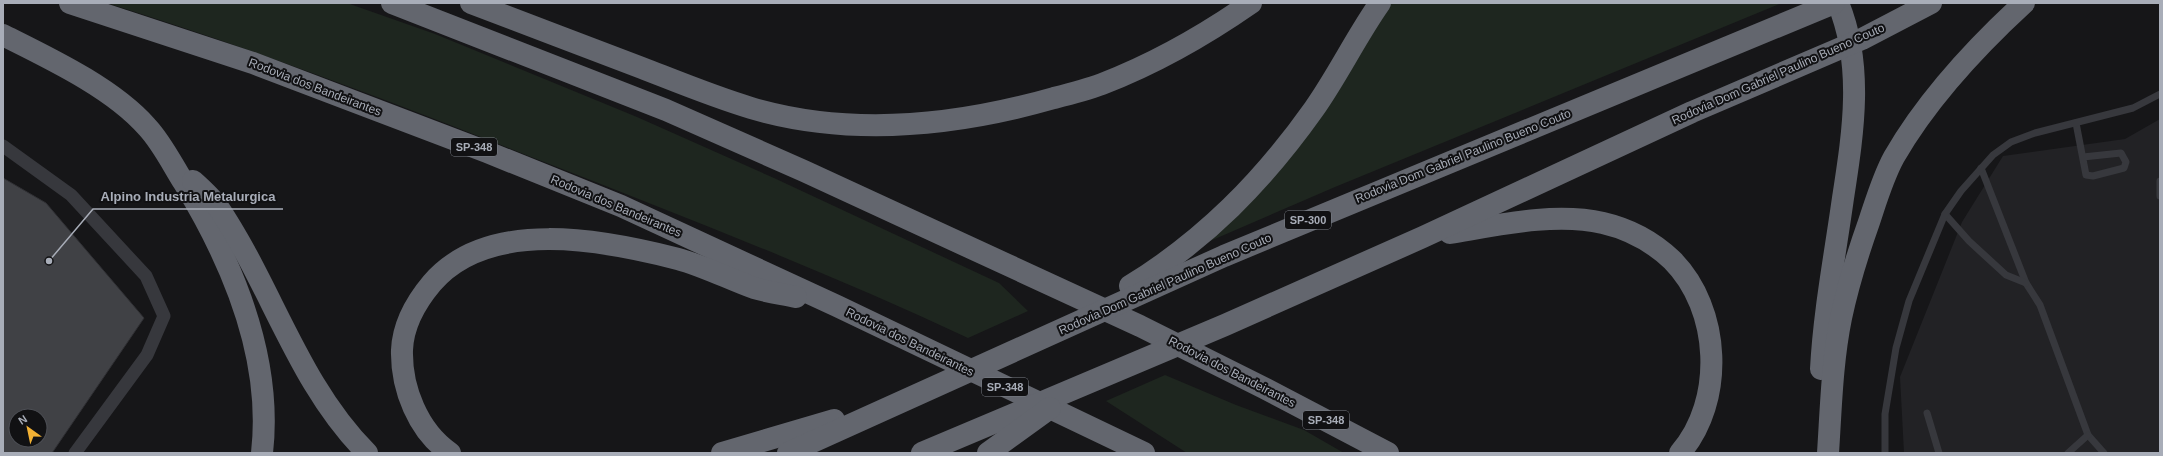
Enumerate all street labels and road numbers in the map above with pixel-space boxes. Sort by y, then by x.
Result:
street label: Rodovia Dom Gabriel Paulino Bueno Couto [1669,20,1887,127]
street label: Rodovia dos Bandeirantes [247,55,383,119]
street label: Rodovia Dom Gabriel Paulino Bueno Couto [1353,106,1573,206]
road number: SP-348 [451,138,497,156]
street label: Rodovia dos Bandeirantes [548,172,684,240]
road number: SP-300 [1285,211,1331,229]
street label: Rodovia Dom Gabriel Paulino Bueno Couto [1056,230,1274,337]
street label: Rodovia dos Bandeirantes [844,305,976,379]
street label: Rodovia dos Bandeirantes [1166,334,1298,410]
road number: SP-348 [982,378,1028,396]
road number: SP-348 [1303,411,1349,429]

